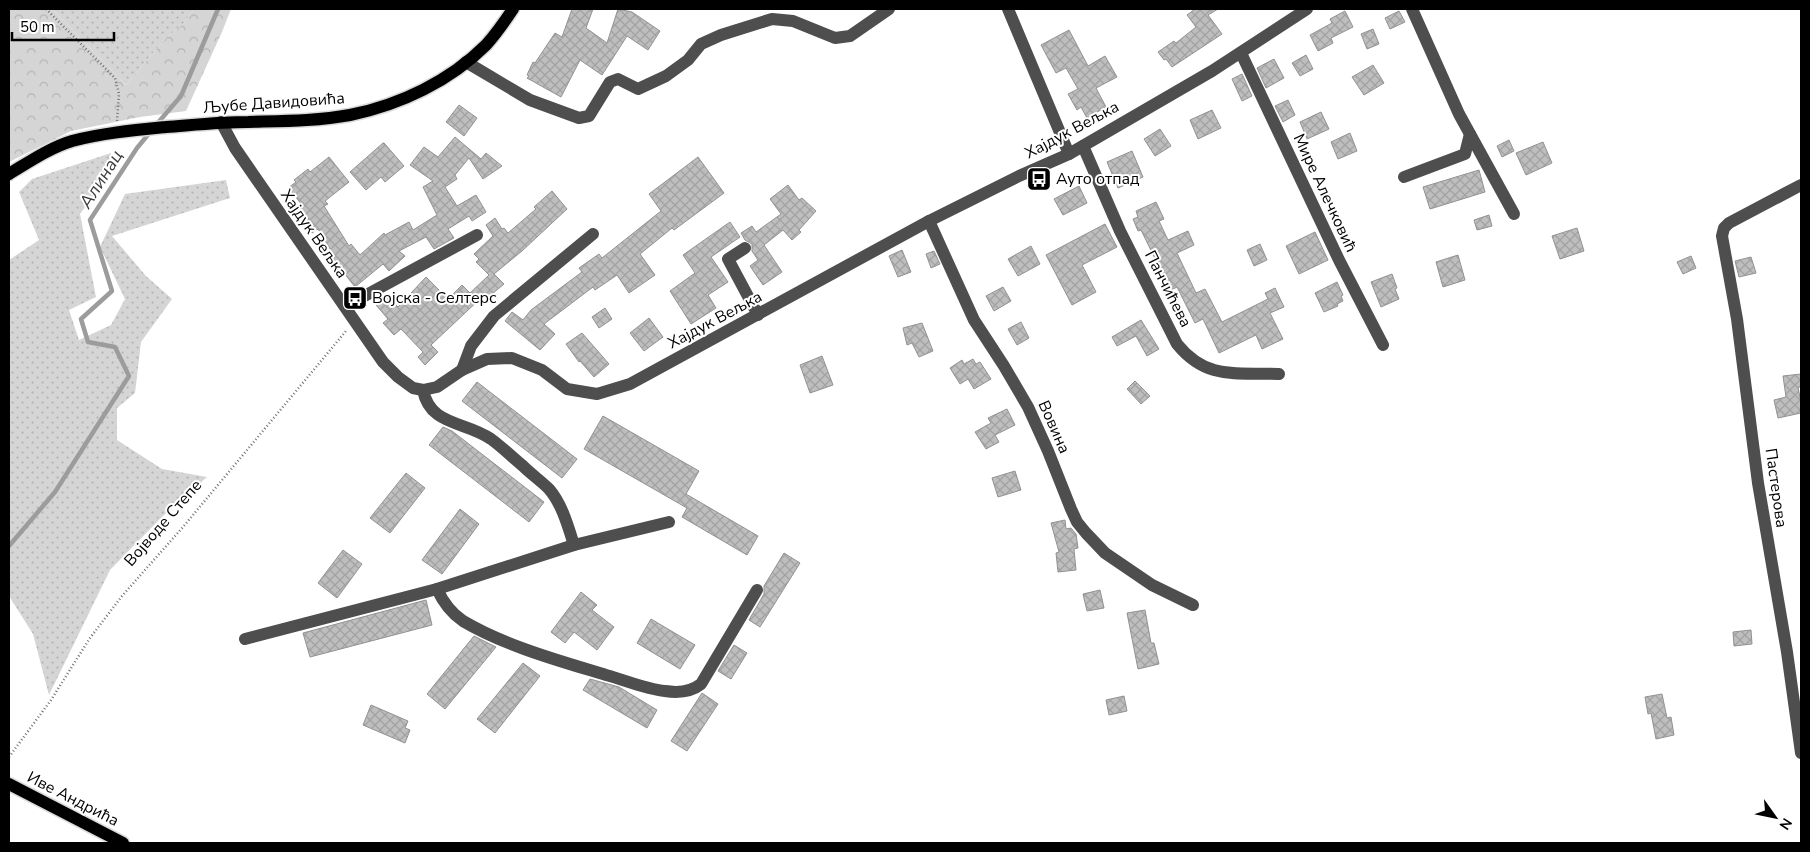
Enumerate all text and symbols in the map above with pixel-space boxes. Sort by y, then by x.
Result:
scale bar [12,10,115,42]
text: 50 m [20,17,55,37]
street label: Љубе Давидовића [202,87,346,119]
street label: Хајдук Вељка [1021,96,1123,164]
street label: Мире Алечковић [1288,130,1362,256]
water label: Алинац [73,145,128,214]
bus stop icon: Ауто отпад [1026,166,1052,192]
place label: Ауто отпад [1056,168,1140,190]
street label: Хајдук Вељка [275,185,353,283]
street label: Панчићева [1139,247,1197,331]
bus stop icon: Војска - Селтерс [342,285,368,311]
street label: Хајдук Вељка [664,286,766,354]
place label: Војска - Селтерс [372,287,497,309]
street label: Вовина [1033,397,1075,457]
street label: Пастерова [1760,447,1792,529]
street label: Војводе Степе [119,475,207,571]
street label: Иве Андрића [23,766,123,832]
north arrow [1750,792,1800,842]
text: N [1775,814,1796,833]

